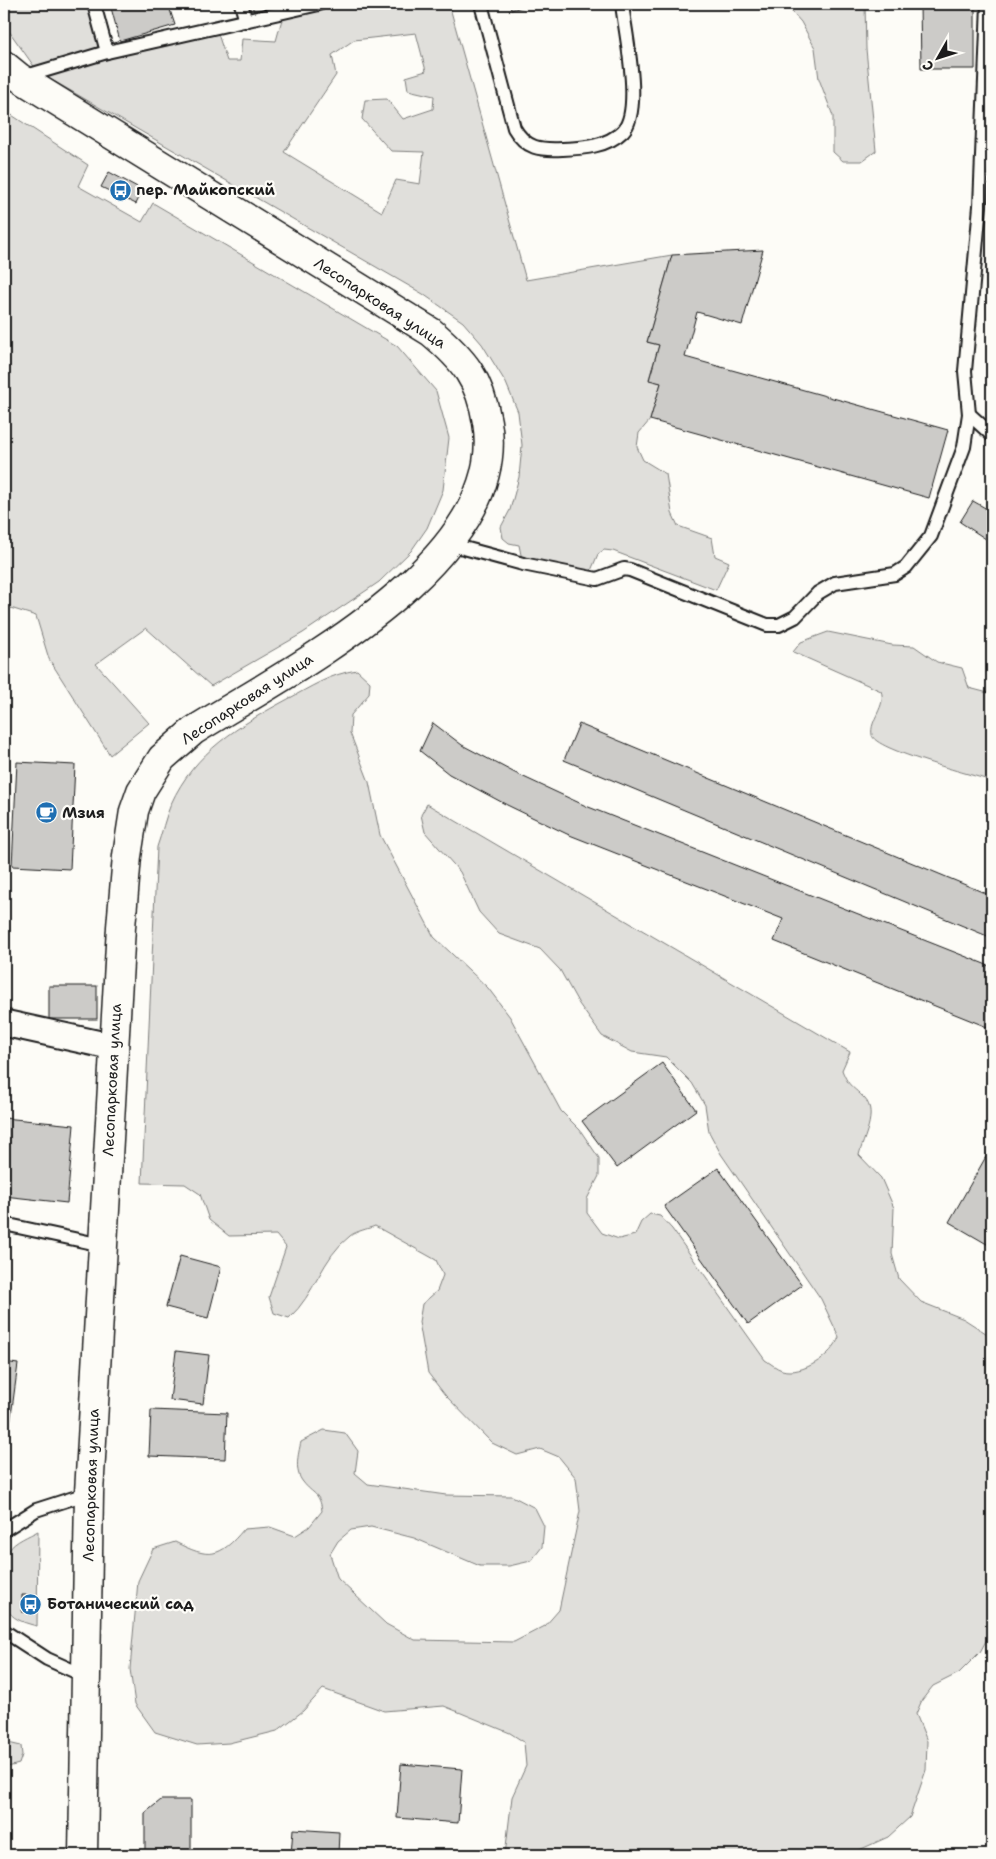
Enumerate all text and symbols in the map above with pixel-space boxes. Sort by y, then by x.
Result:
north arrow [914,32,964,82]
text: С [918,57,938,75]
bus stop icon: пер. Майкопский [108,178,132,202]
place label: пер. Майкопский [136,180,275,200]
street label: Лесопарковая улица [310,253,450,353]
street label: Лесопарковая улица [177,649,317,749]
cafe icon: Мзия [34,801,58,825]
place label: Мзия [62,803,105,823]
street label: Лесопарковая улица [98,1002,126,1157]
street label: Лесопарковая улица [78,1407,104,1562]
bus stop icon: Ботанический сад [19,1592,43,1616]
place label: Ботанический сад [47,1594,194,1614]

